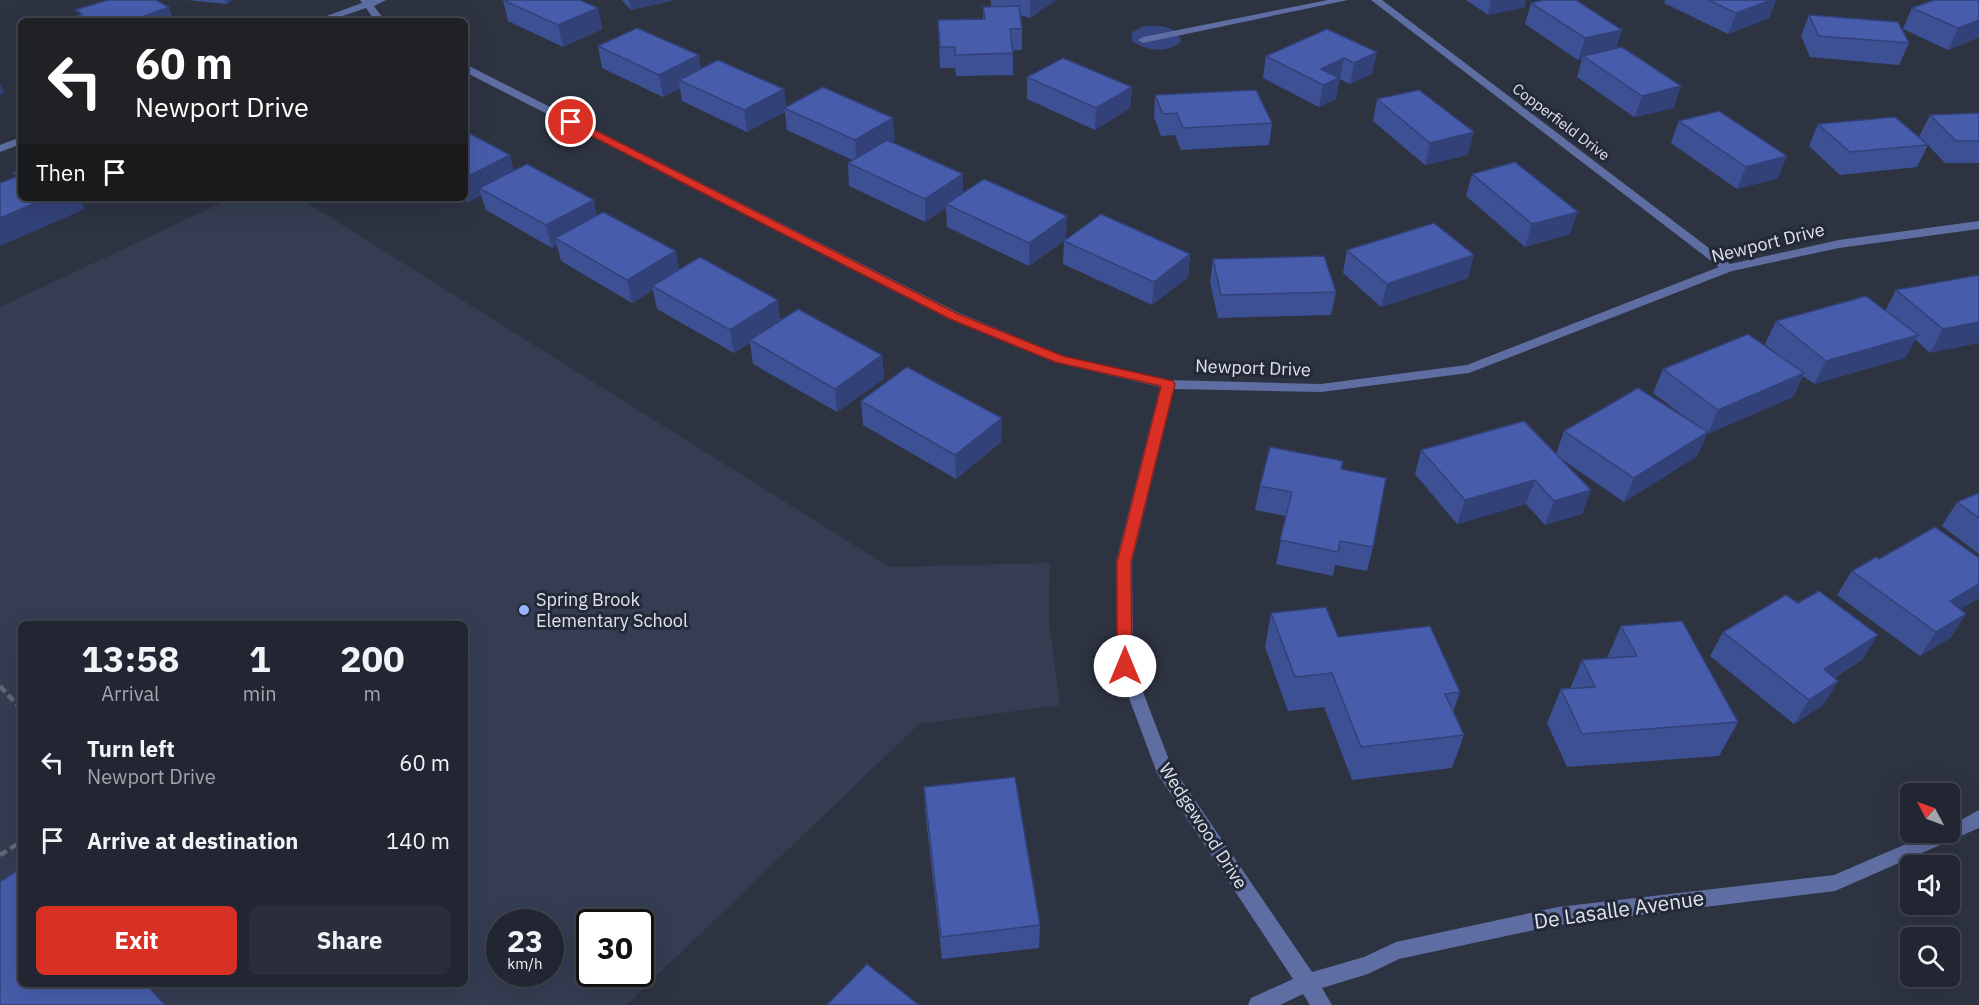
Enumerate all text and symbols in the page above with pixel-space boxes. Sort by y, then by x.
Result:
text: 60 m [135,36,233,91]
icon: left [36,42,114,120]
street label: Copperfield Drive [1509,79,1614,164]
text: Newport Drive [135,89,309,124]
pin [545,96,596,147]
icon: arrive [554,105,587,138]
icon: arrive [98,156,131,189]
text: Then [36,158,86,187]
street label: Newport Drive [1709,217,1827,268]
street label: Newport Drive [1195,354,1311,381]
place label: Spring Brook Elementary School [536,588,688,632]
marker: Spring Brook Elementary School [517,603,531,617]
position arrow [1093,634,1157,698]
text: 13:58 [81,635,180,682]
text: 1 [249,635,271,682]
text: 200 [340,635,405,682]
text: Arrival [101,680,160,707]
text: min [243,680,277,707]
text: m [364,680,381,707]
text: Turn left [87,734,175,763]
icon: left [36,746,69,779]
text: 60 m [399,748,450,777]
street label: Wedgewood Drive [1154,758,1253,893]
text: Newport Drive [87,763,216,790]
north arrow [1900,783,1960,843]
map controls [1900,783,1960,987]
icon: arrive [36,824,69,857]
text: Arrive at destination [87,826,298,855]
text: 140 m [386,826,450,855]
button: sound [1900,855,1960,915]
street label: De Lasalle Avenue [1532,883,1706,935]
button: Exit [36,906,237,975]
button: Share [249,906,450,975]
speed limit sign: 30 [576,909,654,987]
text: 23 [507,921,543,960]
button: search [1900,927,1960,987]
text: km/h [507,954,543,973]

